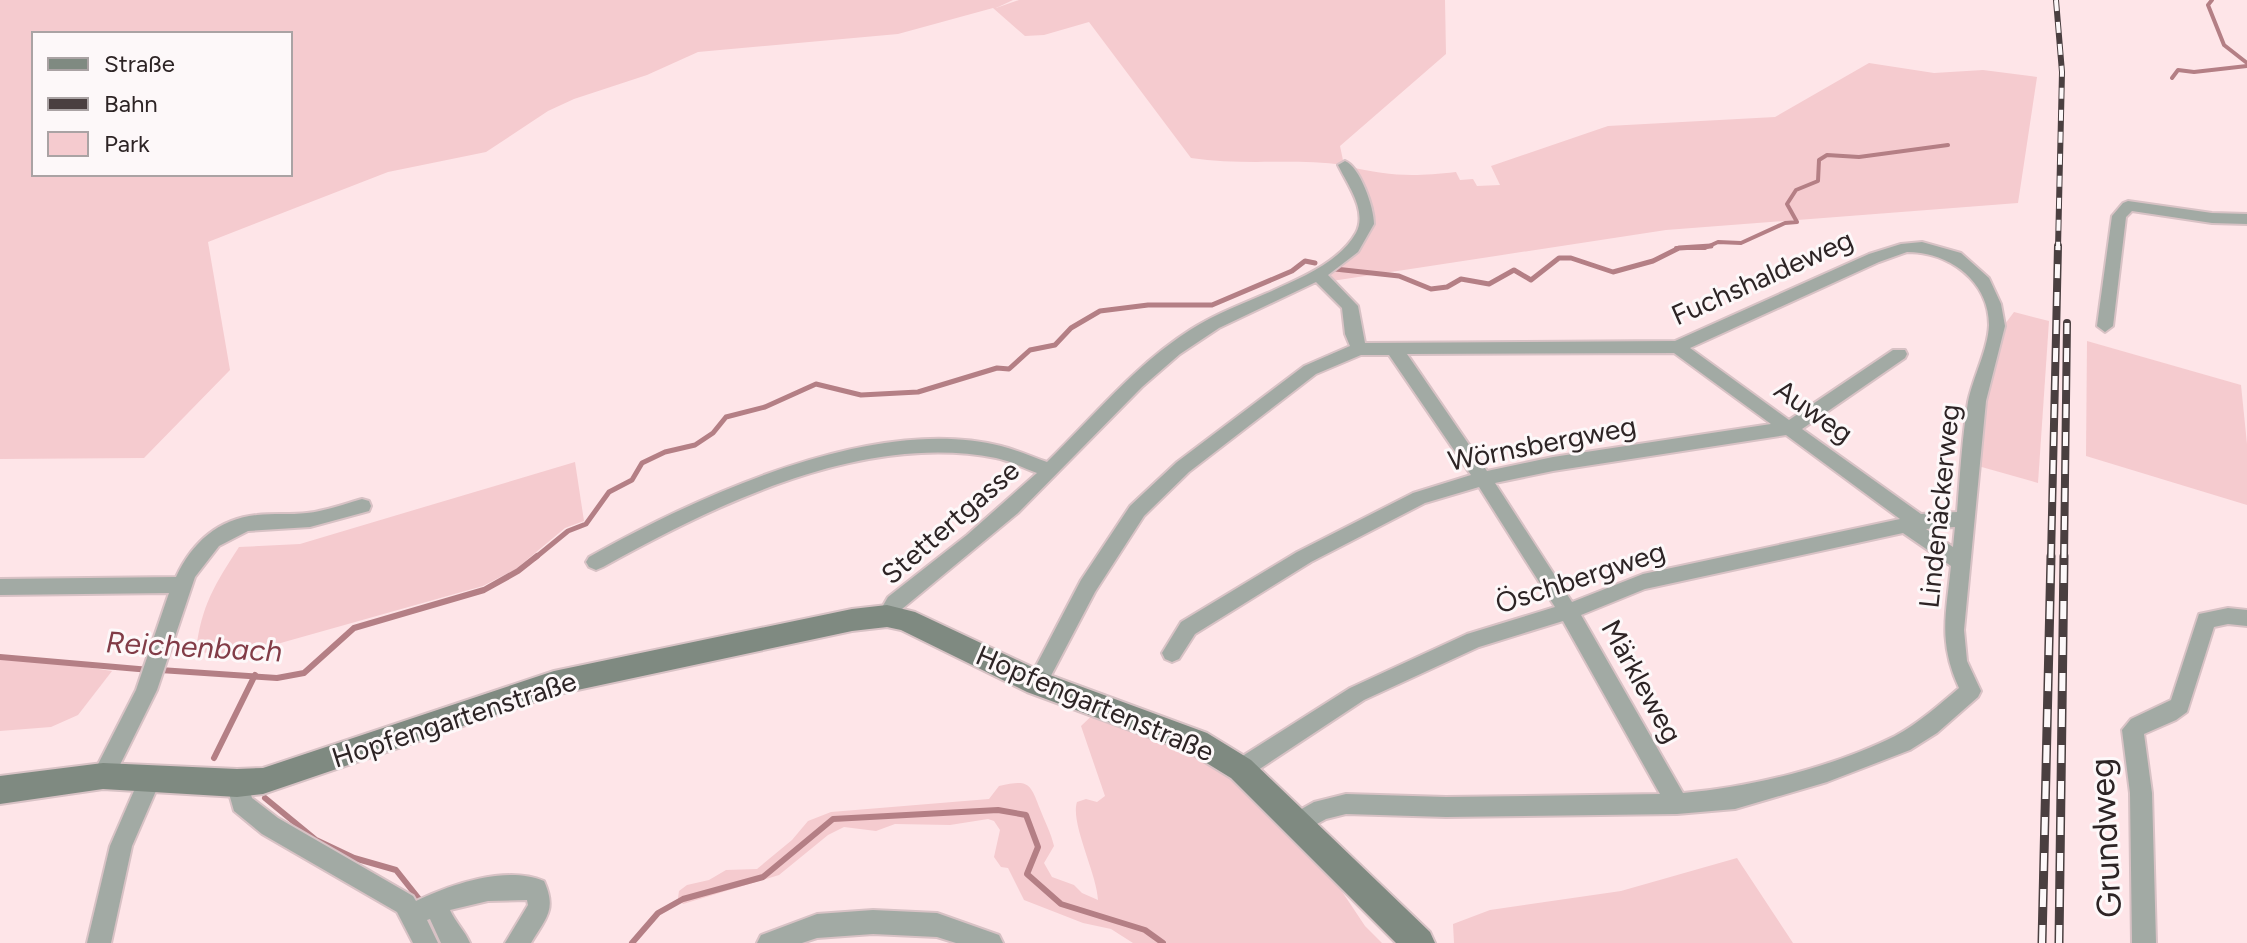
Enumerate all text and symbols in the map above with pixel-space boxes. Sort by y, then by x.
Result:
legend [32,32,292,176]
text: Straße [104,49,175,78]
text: Bahn [104,89,158,118]
text: Park [104,129,150,158]
street label: Fuchshaldeweg [1666,222,1858,332]
street label: Auweg [1768,372,1860,450]
street label: Lindenäckerweg [1911,402,1967,610]
street label: Wörnsbergweg [1445,408,1639,478]
street label: Stettertgasse [874,453,1026,591]
street label: Öschbergweg [1491,534,1669,620]
street label: Märkleweg [1594,614,1690,748]
water label: Reichenbach [105,623,283,670]
street label: Hopfengartenstraße [971,638,1219,768]
street label: Hopfengartenstraße [327,663,581,775]
street label: Grundweg [2081,757,2130,919]

